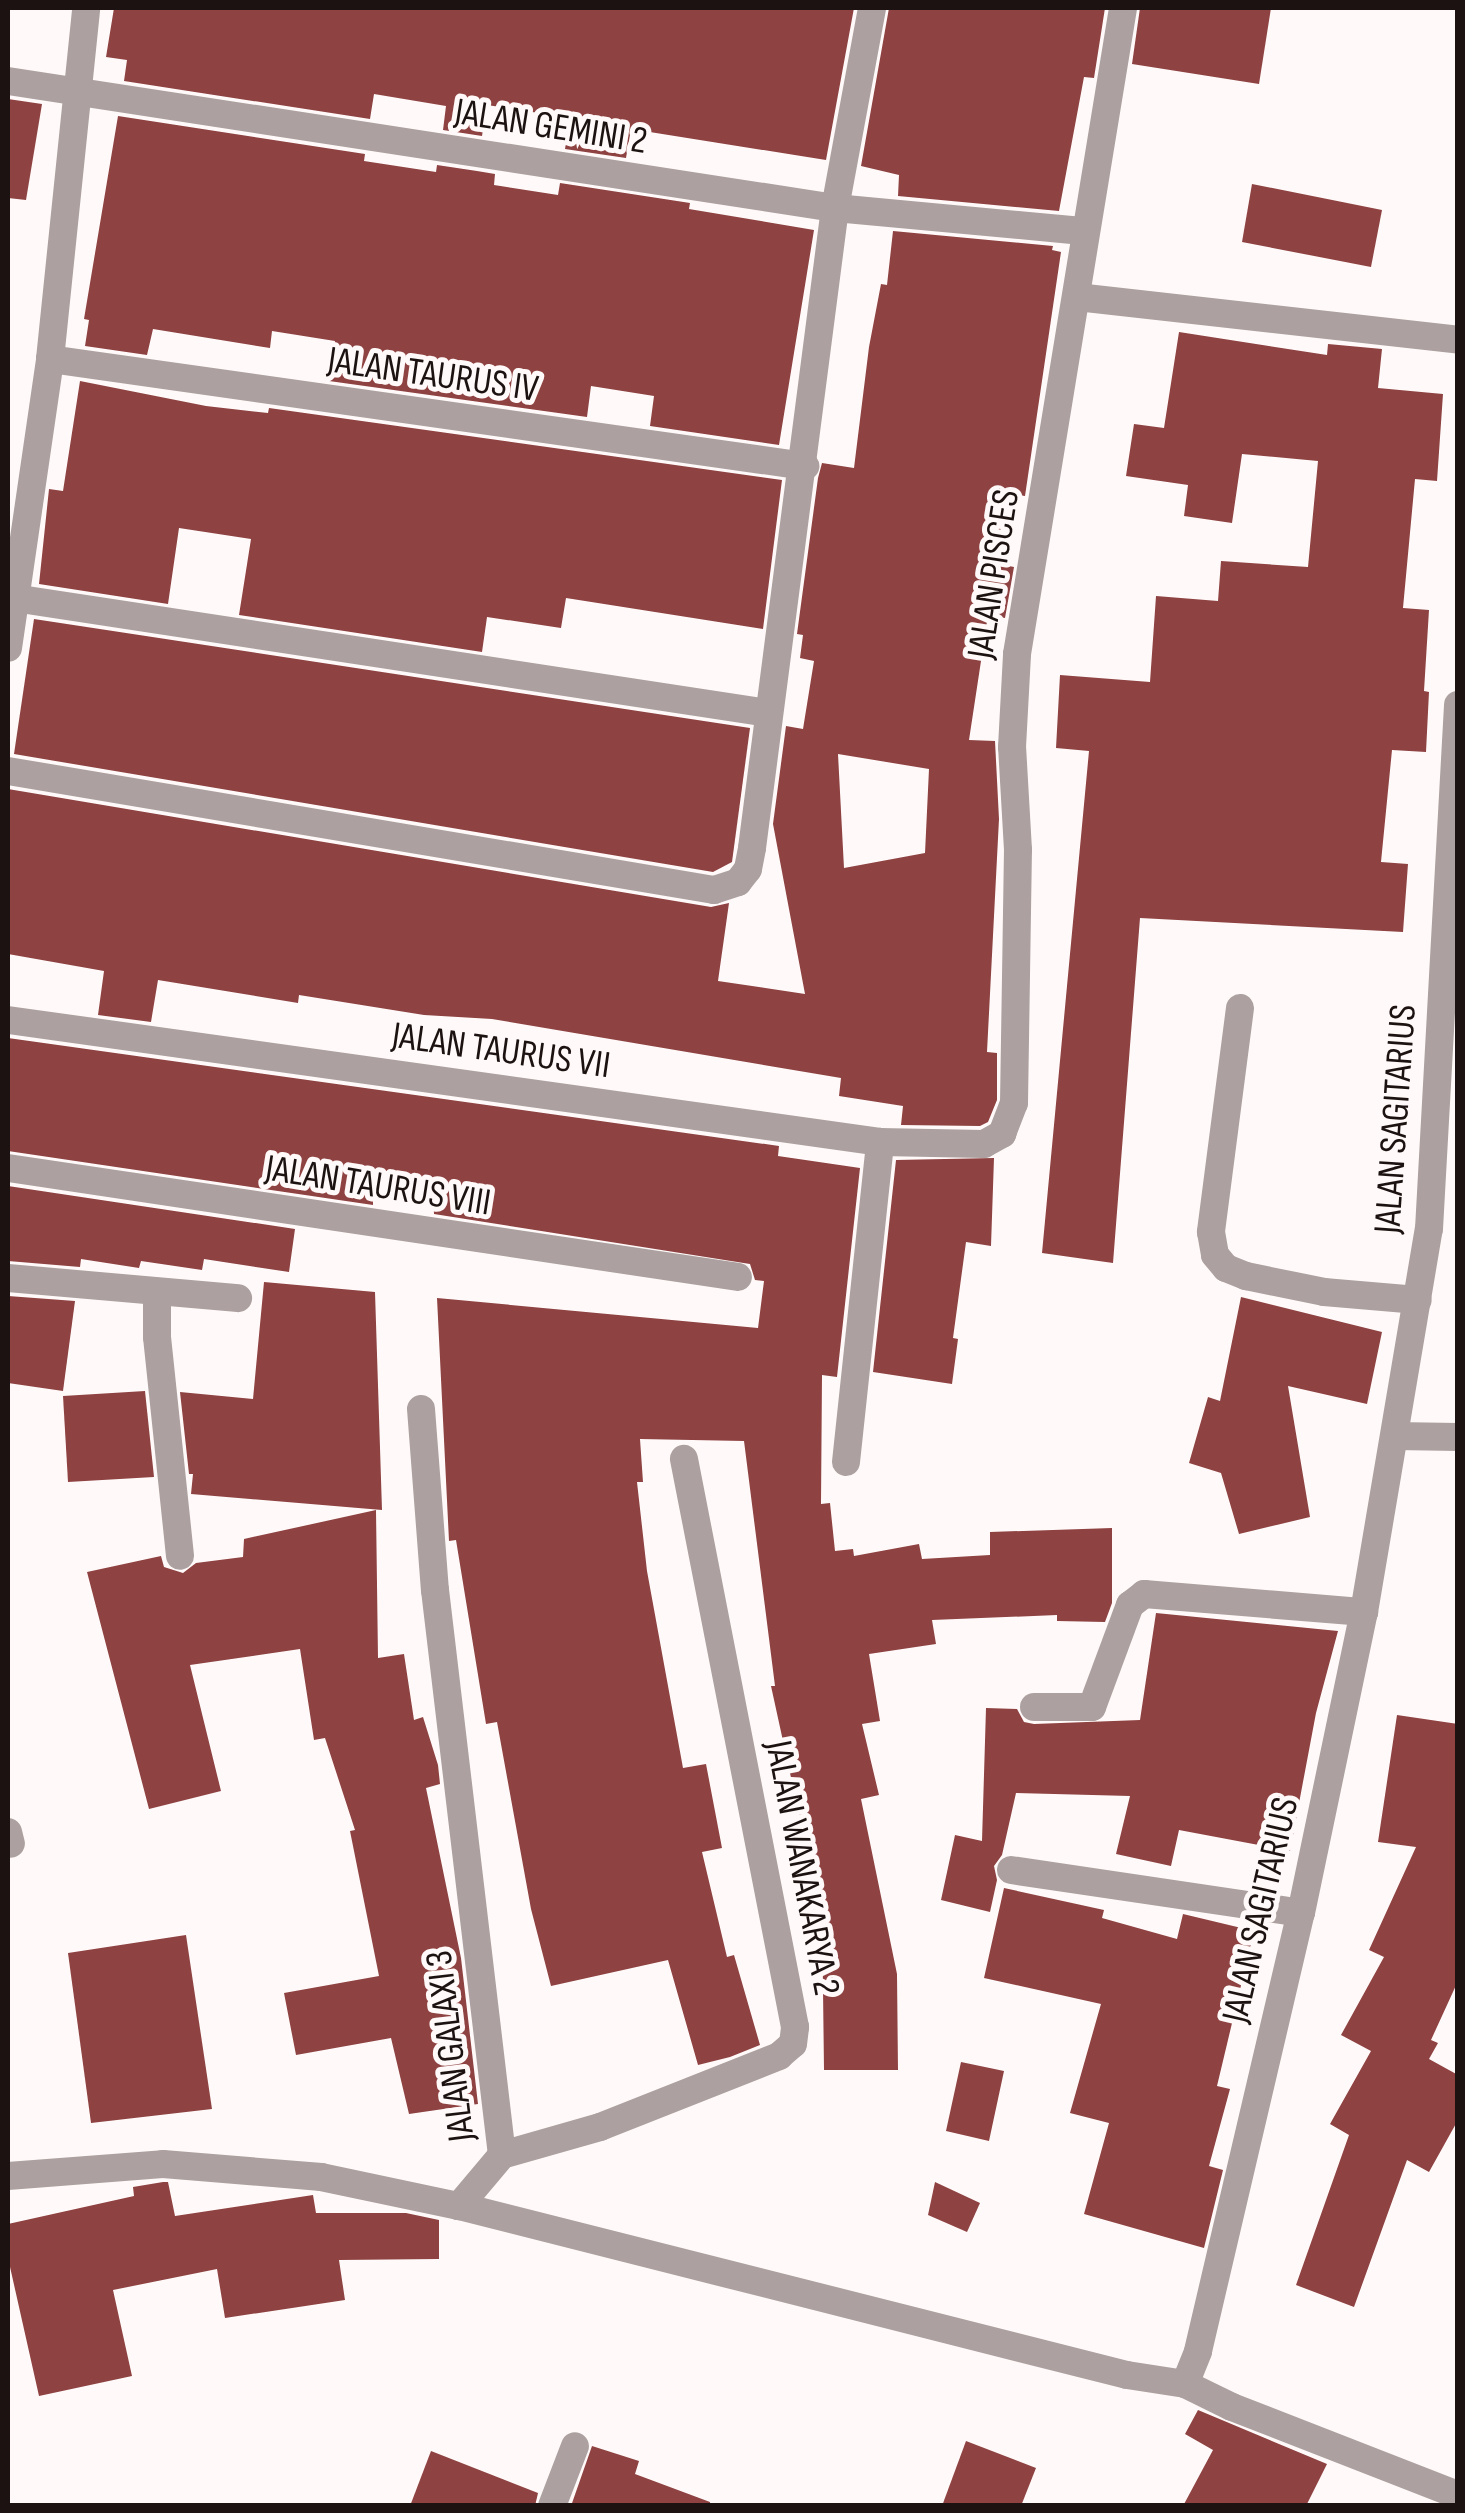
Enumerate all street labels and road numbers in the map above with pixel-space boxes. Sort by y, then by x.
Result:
street label: JALAN GEMINI 2 [452,89,650,165]
street label: JALAN TAURUS IV [325,338,541,412]
street label: JALAN PISCES [958,486,1030,662]
street label: JALAN SAGITARIUS [1365,1003,1427,1235]
street label: JALAN TAURUS VII [389,1013,613,1089]
street label: JALAN TAURUS VIII [262,1146,494,1226]
street label: JALAN WANAKARYA 2 [755,1737,849,1999]
street label: JALAN SAGITARIUS [1213,1793,1309,2027]
street label: JALAN GALAXI 3 [417,1948,485,2144]

